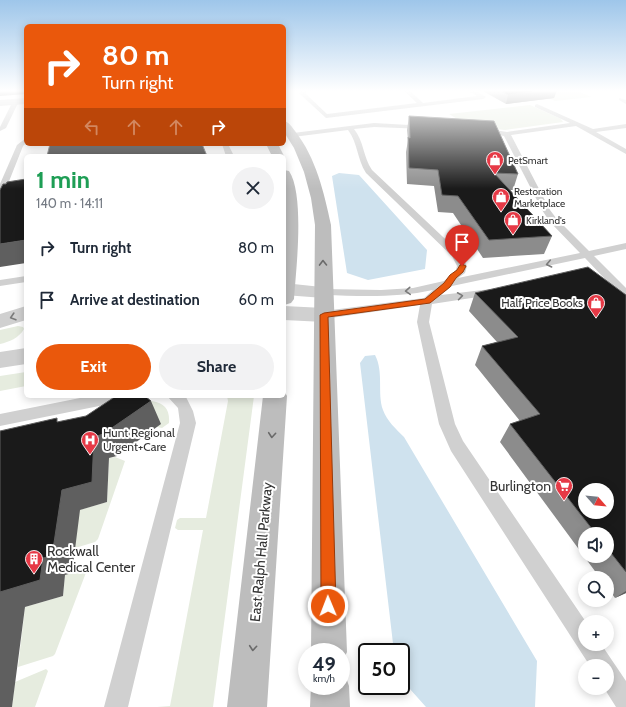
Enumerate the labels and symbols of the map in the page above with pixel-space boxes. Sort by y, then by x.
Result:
shop icon: PetSmart [485,150,505,175]
place label: PetSmart [508,154,549,167]
place label: Restoration Marketplace [514,185,565,210]
shop icon: Restoration Marketplace [491,187,511,212]
shop icon: Kirkland's [503,210,523,235]
place label: Kirkland's [526,214,566,227]
pin [445,225,479,266]
one-way arrow [546,259,552,267]
one-way arrow [319,260,327,266]
one-way arrow [405,286,411,295]
one-way arrow [457,292,463,301]
shop icon: Half Price Books [586,293,606,318]
place label: Half Price Books [501,295,583,310]
one-way arrow [10,312,17,321]
place label: Hunt Regional Urgent+Care [103,425,175,454]
hospital icon: Hunt Regional Urgent+Care [80,430,100,455]
one-way arrow [267,432,276,438]
supermarket icon: Burlington [554,476,574,501]
place label: Burlington [490,477,551,495]
street label: East Ralph Hall Parkway [246,481,276,623]
north arrow [578,483,614,519]
place label: Rockwall Medical Center [47,542,136,576]
building icon: Rockwall Medical Center [24,549,44,574]
position arrow [307,585,349,627]
speed limit sign: 50 [358,643,410,695]
one-way arrow [248,645,257,651]

